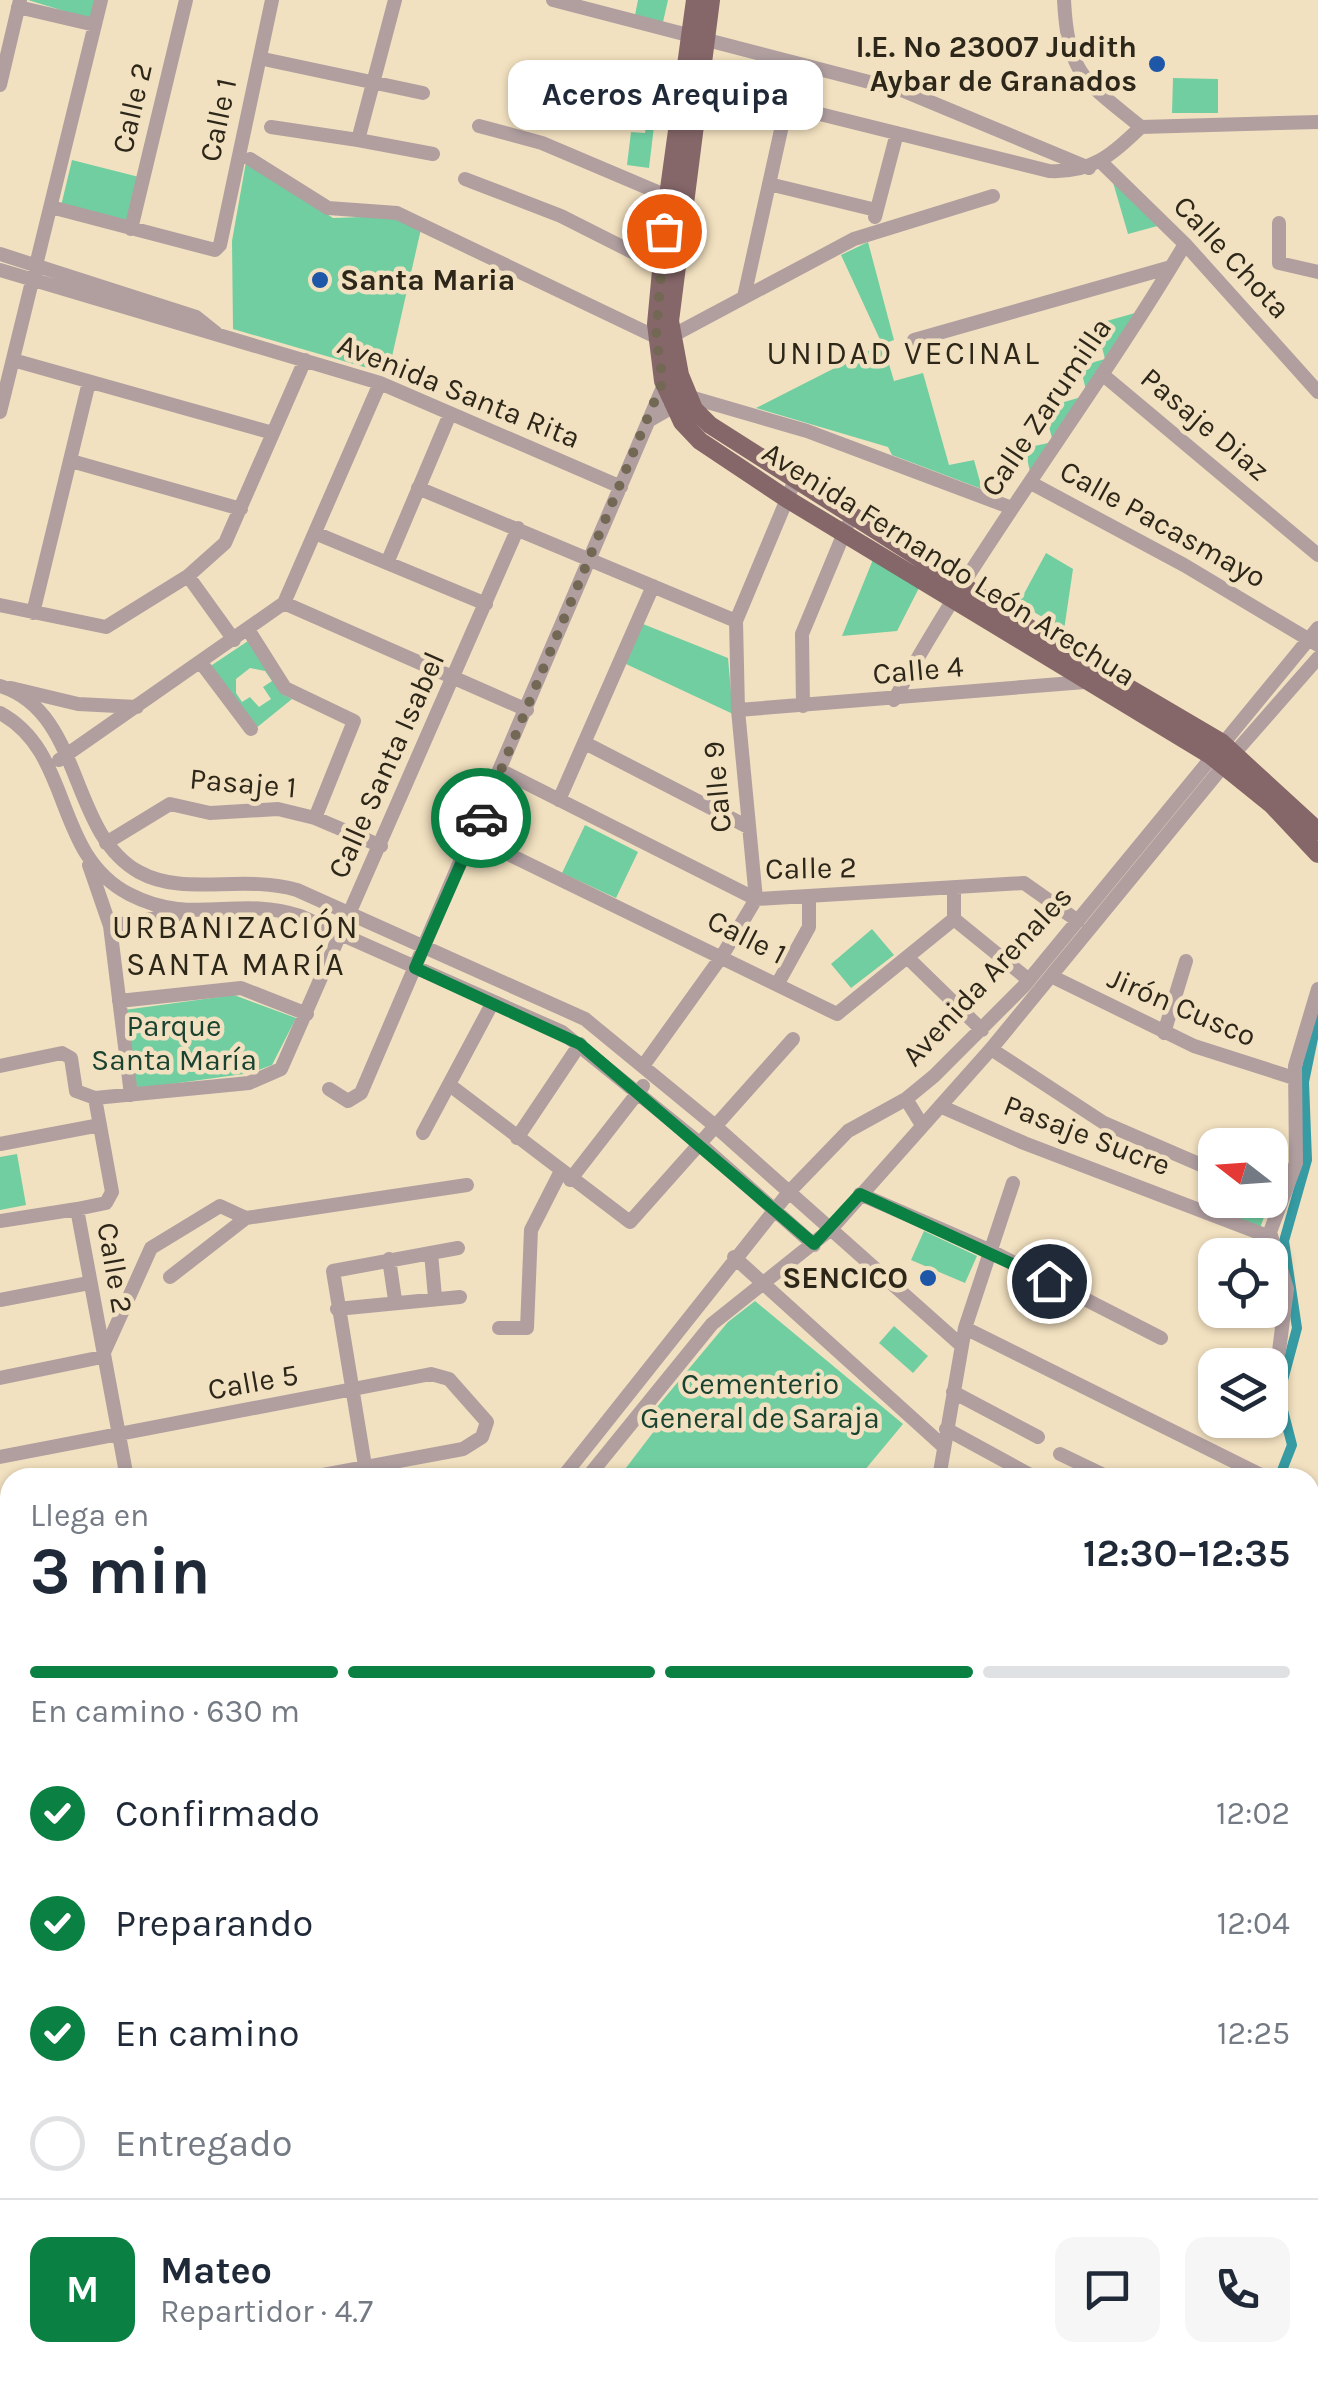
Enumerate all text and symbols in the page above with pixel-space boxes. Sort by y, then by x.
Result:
place label: I.E. Nº 23007 Judith Aybar de Granados [856,29,1137,99]
marker: I.E. Nº 23007 Judith Aybar de Granados [1146,53,1168,75]
street label: Calle 2 [104,59,160,157]
callout: Aceros Arequipa [507,61,822,131]
street label: Calle 1 [192,75,244,165]
text: Aceros Arequipa [542,76,789,113]
street label: Calle Chota [1166,188,1298,326]
pin [622,189,707,274]
icon: bag [637,204,692,259]
place label: Santa Maria [340,262,515,298]
marker: Santa Maria [309,269,331,291]
street label: Calle Zarumilla [973,311,1119,503]
street label: Avenida Santa Rita [333,326,585,456]
district label: UNIDAD VECINAL [767,335,1041,372]
street label: Pasaje Diaz [1133,360,1277,488]
street label: Avenida Fernando León Arechua [756,434,1142,694]
street label: Calle Pacasmayo [1054,452,1272,596]
street label: Calle Santa Isabel [320,646,452,884]
street label: Calle 4 [871,648,965,692]
street label: Calle 9 [695,740,739,834]
street label: Pasaje 1 [188,760,298,806]
courier [431,768,531,868]
icon: car [454,791,509,846]
street label: Calle 2 [765,849,857,887]
street label: Avenida Arenales [894,878,1080,1074]
street label: Calle 1 [701,902,793,972]
district label: URBANIZACIÓN SANTA MARÍA [112,907,360,983]
street label: Jirón Cusco [1102,960,1262,1054]
park label: Parque Santa María [91,1008,257,1078]
street label: Pasaje Sucre [999,1087,1175,1183]
north arrow [1198,1128,1288,1218]
map controls [1198,1128,1288,1438]
street label: Calle 2 [89,1220,141,1316]
button: locate [1198,1238,1288,1328]
pin [1007,1239,1092,1324]
icon: home [1022,1254,1077,1309]
place label: SENCICO [782,1260,908,1296]
marker: SENCICO [917,1267,939,1289]
button: layers [1198,1348,1288,1438]
street label: Calle 5 [205,1356,301,1408]
park label: Cementerio General de Saraja [640,1366,880,1436]
text: Llega en [30,1497,149,1534]
text: 12:30–12:35 [1083,1531,1290,1576]
text: 3 min [30,1533,210,1609]
text: En camino · 630 m [30,1693,300,1730]
icon: check [30,1786,85,1841]
text: Confirmado [115,1791,320,1836]
text: 12:02 [1216,1795,1290,1832]
icon: check [30,1896,85,1951]
text: Preparando [115,1901,313,1946]
text: 12:04 [1217,1905,1290,1942]
icon: check [30,2006,85,2061]
text: En camino [115,2011,299,2056]
text: 12:25 [1217,2015,1290,2052]
text: Entregado [115,2121,292,2166]
button: chat [1055,2237,1160,2342]
button: phone [1185,2237,1290,2342]
text: Mateo [160,2248,272,2293]
text: M [66,2267,99,2312]
text: Repartidor · 4.7 [160,2293,373,2330]

